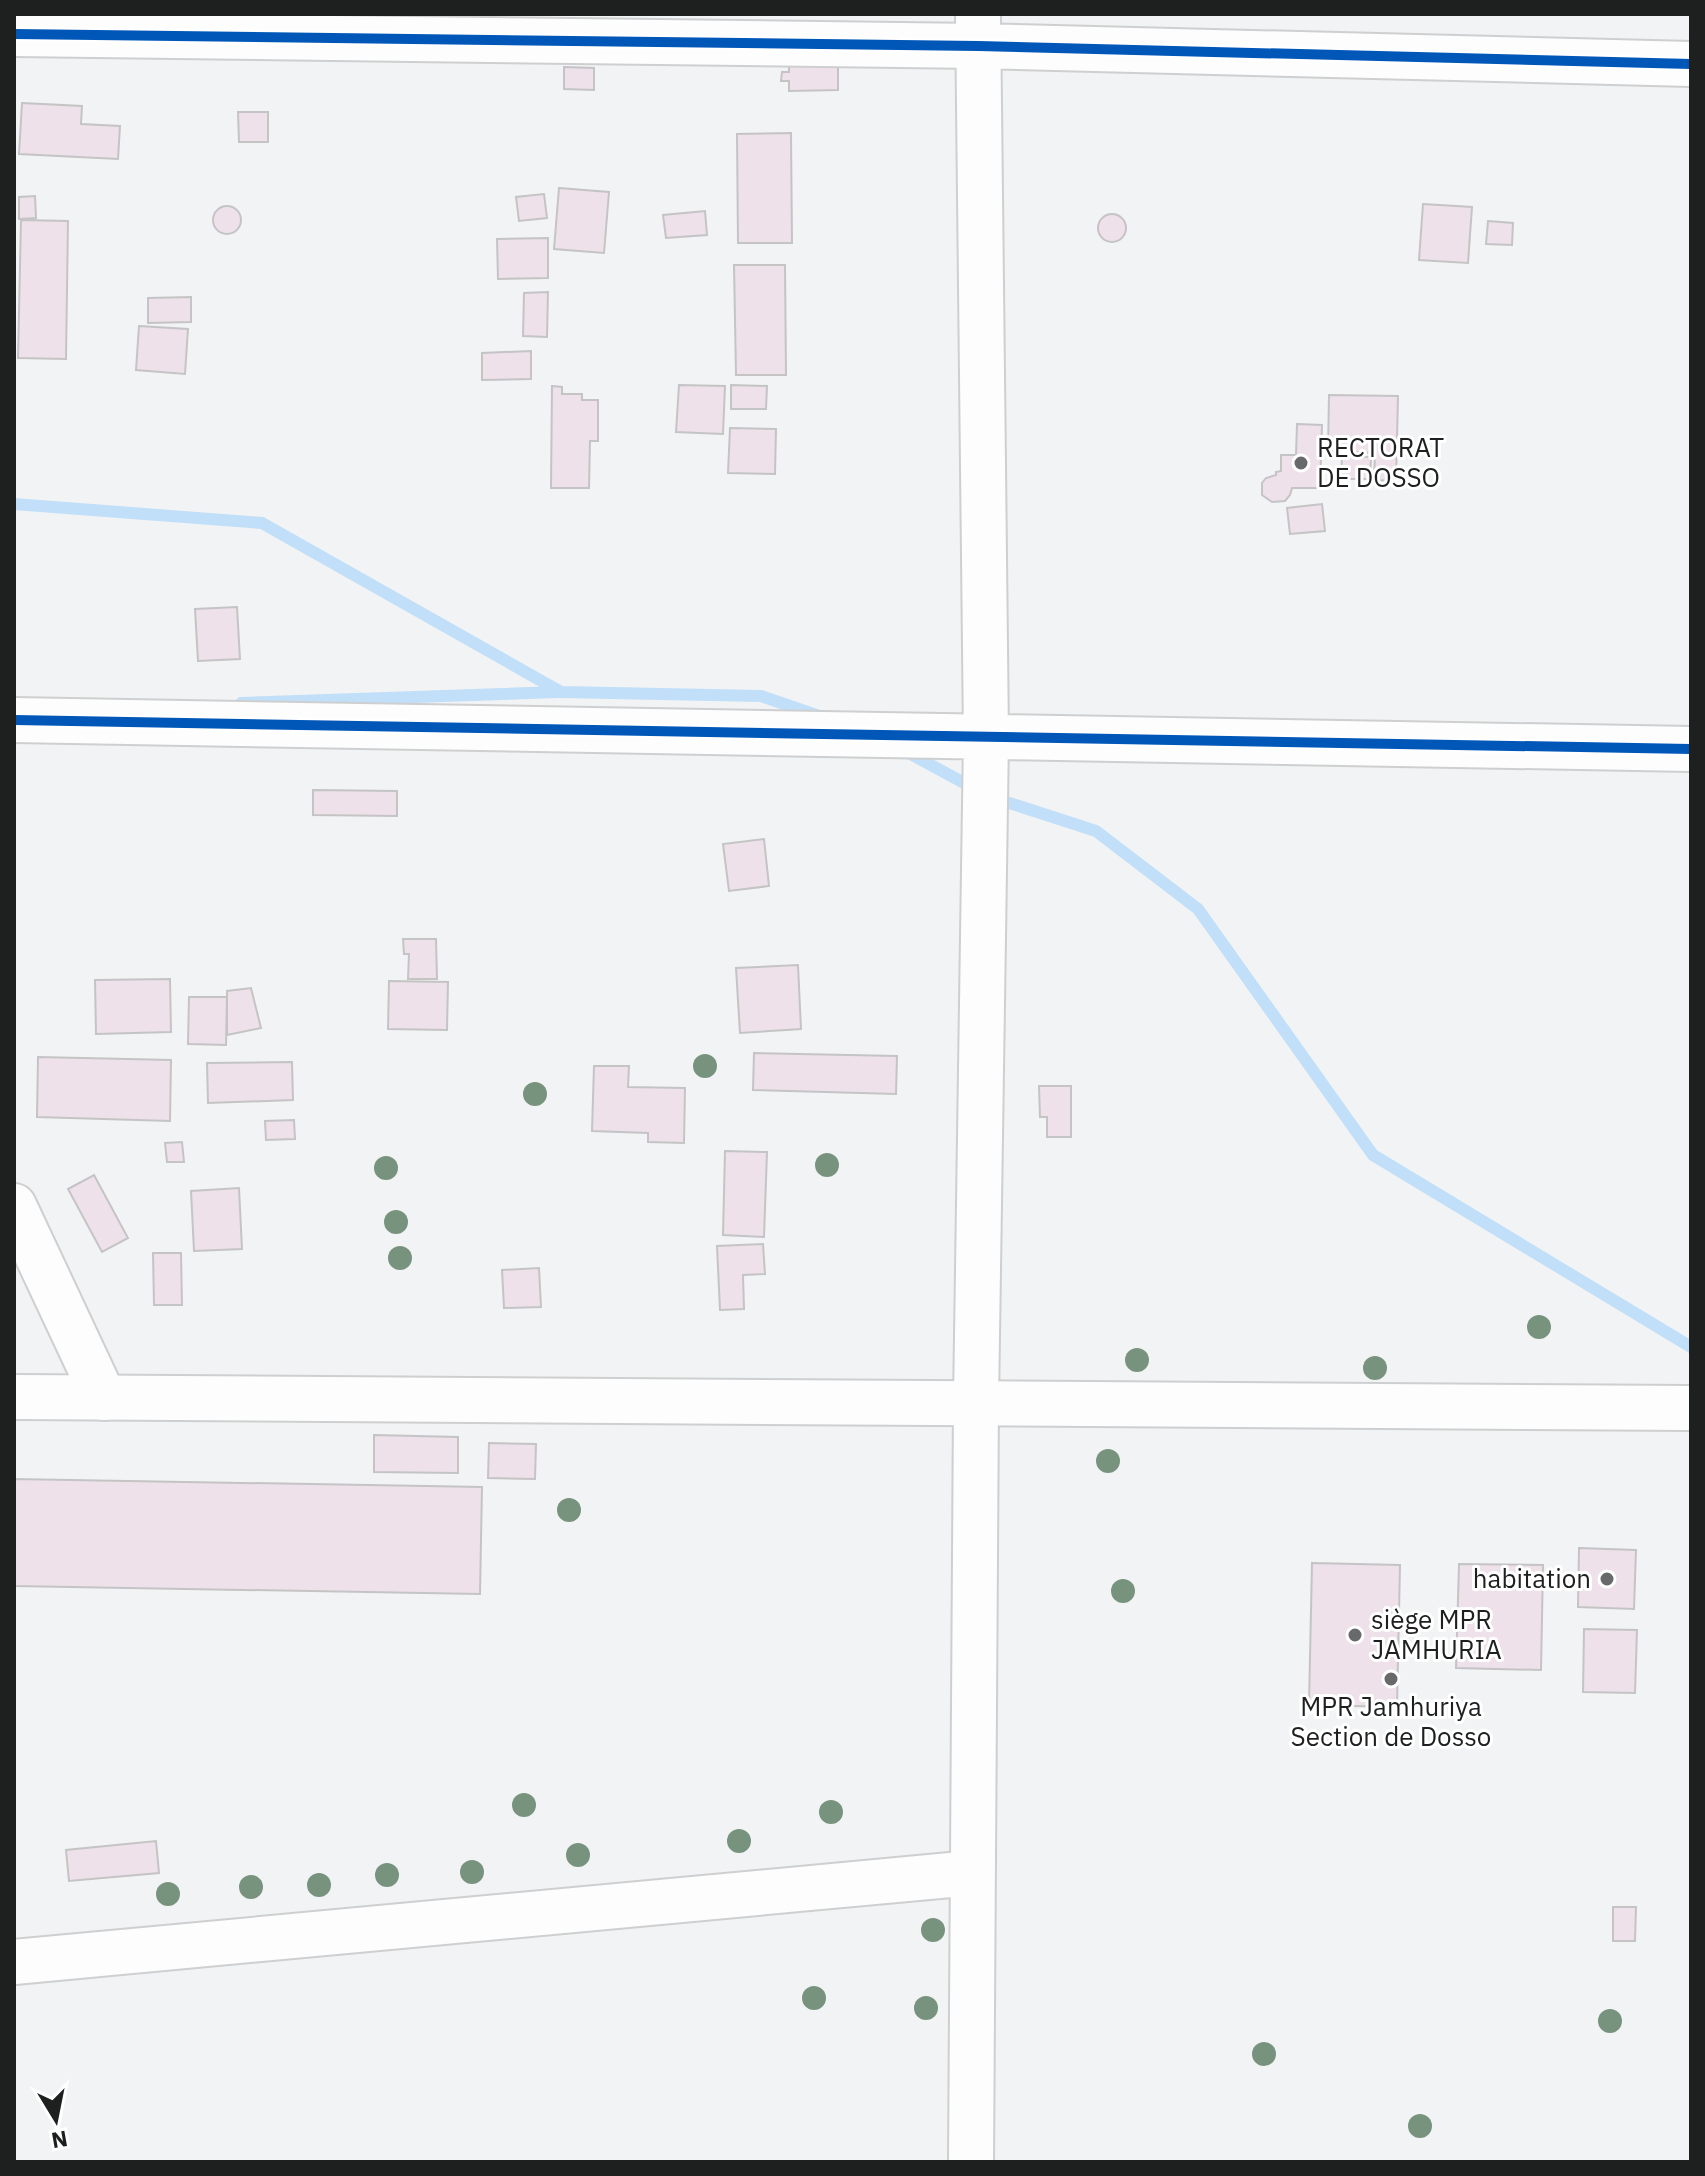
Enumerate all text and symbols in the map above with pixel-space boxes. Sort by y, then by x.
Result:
place label: RECTORAT DE DOSSO [1317,430,1444,494]
marker: RECTORAT DE DOSSO [1292,454,1310,472]
place label: habitation [1473,1561,1591,1595]
marker: habitation [1598,1570,1616,1588]
place label: siège MPR JAMHURIA [1371,1602,1502,1666]
marker: siège MPR JAMHURIA [1346,1626,1364,1644]
marker: MPR Jamhuriya Section de Dosso [1382,1670,1400,1688]
place label: MPR Jamhuriya Section de Dosso [1291,1689,1491,1753]
north arrow [16,2080,96,2160]
text: N [49,2125,70,2156]

